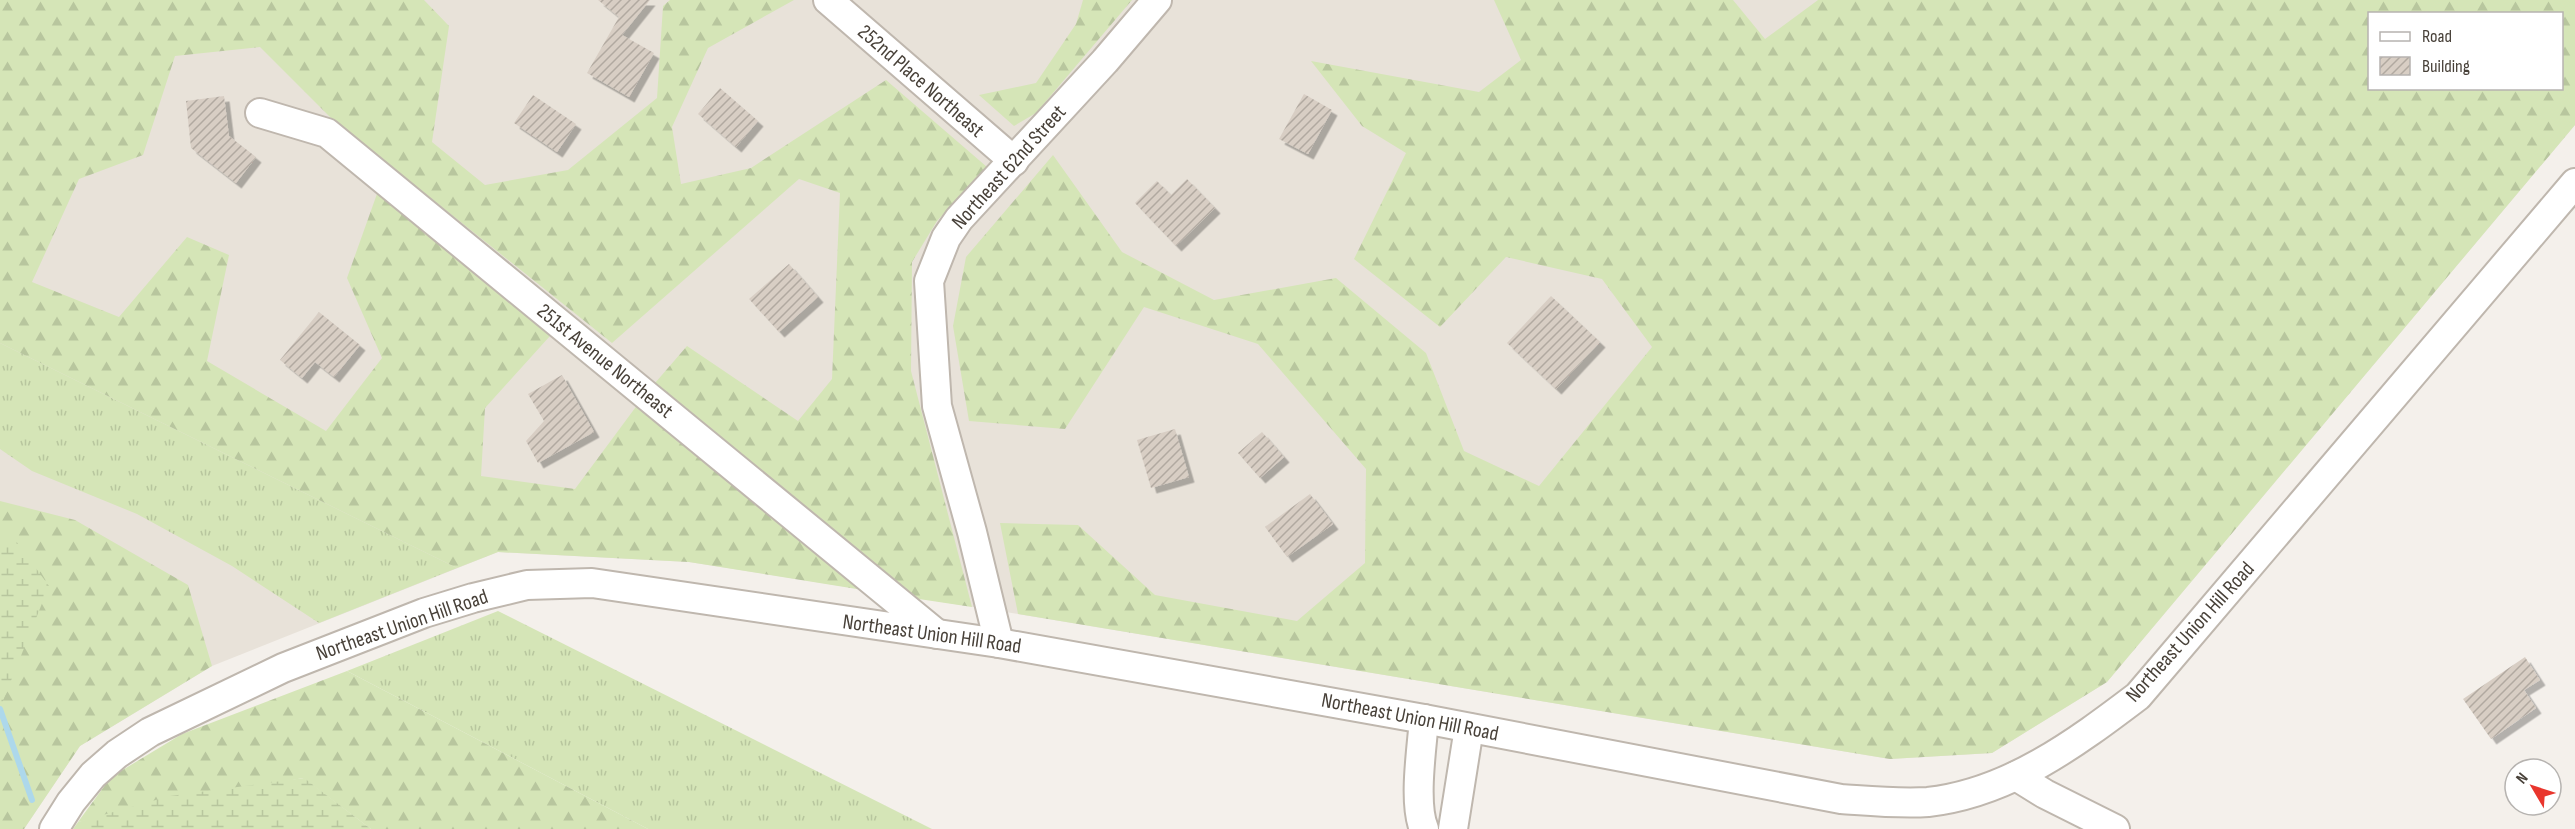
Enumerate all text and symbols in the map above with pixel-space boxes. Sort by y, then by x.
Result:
legend [2368,12,2563,90]
street label: 252nd Place Northeast [853,19,989,143]
text: Road [2422,26,2452,47]
text: Building [2422,56,2470,77]
street label: Northeast 62nd Street [947,100,1071,234]
street label: 251st Avenue Northeast [532,298,678,424]
street label: Northeast Union Hill Road [2121,557,2259,707]
street label: Northeast Union Hill Road [313,584,491,666]
street label: Northeast Union Hill Road [841,609,1023,659]
street label: Northeast Union Hill Road [1319,688,1501,746]
north arrow [2503,757,2563,817]
text: N [2512,769,2533,788]

